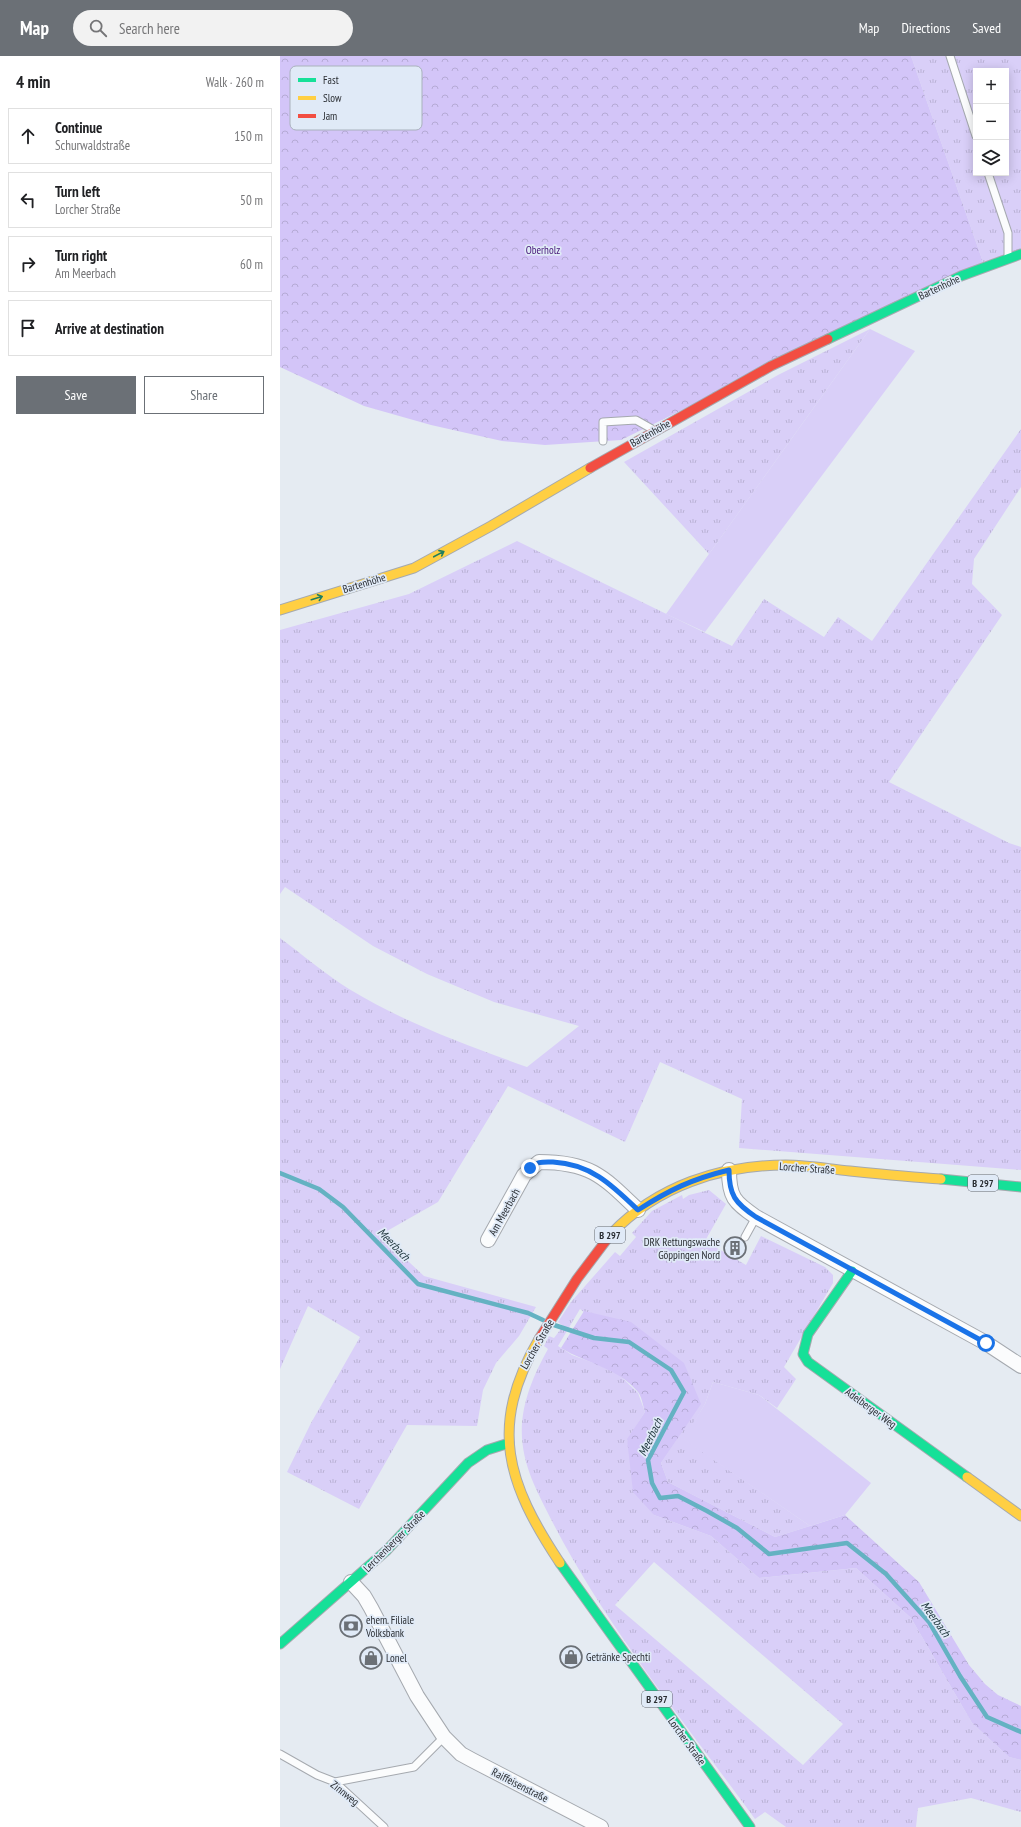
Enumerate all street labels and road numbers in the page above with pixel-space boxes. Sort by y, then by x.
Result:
street label: Bartenhöhe [916,271,962,303]
street label: Bartenhöhe [627,416,673,450]
street label: Bartenhöhe [341,570,388,596]
street label: Lorcher Straße [779,1159,836,1177]
road number: B 297 [968,1175,998,1191]
street label: Am Meerbach [485,1186,523,1238]
road number: B 297 [595,1227,625,1243]
street label: Lorcher Straße [517,1316,557,1372]
street label: Adelberger Weg [843,1385,900,1431]
street label: Lerchenberger Straße [360,1507,428,1575]
road number: B 297 [642,1691,672,1707]
street label: Lorcher Straße [665,1714,709,1768]
street label: Raiffeisenstraße [489,1765,551,1805]
street label: Zinnweg [328,1777,362,1809]

